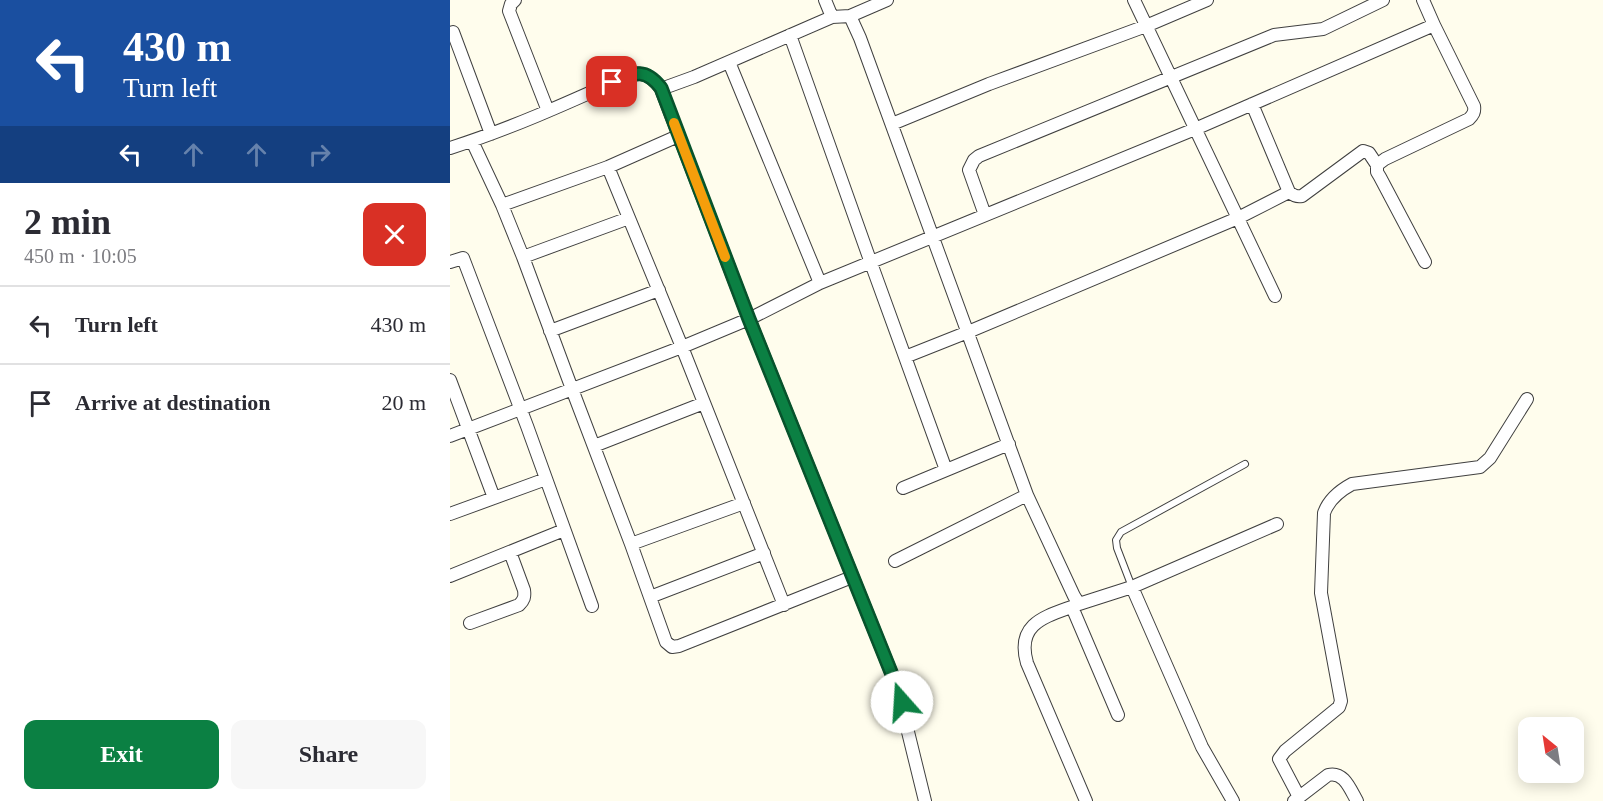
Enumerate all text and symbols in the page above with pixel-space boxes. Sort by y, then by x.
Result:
icon: left [24,24,102,102]
text: 430 m [123,24,232,70]
pin [586,56,637,107]
icon: arrive [595,65,628,98]
text: Turn left [123,73,217,103]
icon: left [114,138,147,171]
icon: ahead [177,138,210,171]
icon: ahead [240,138,273,171]
icon: right [303,138,336,171]
text: 2 min [24,202,111,242]
button: close [363,203,426,266]
text: 450 m · 10:05 [24,245,137,267]
icon: left [24,309,57,342]
text: Turn left [75,312,158,337]
text: 430 m [370,312,426,337]
icon: arrive [24,387,57,420]
text: Arrive at destination [75,390,271,415]
text: 20 m [381,390,426,415]
position arrow [870,670,934,734]
north arrow [1518,717,1584,783]
map controls [1518,717,1584,783]
button: Exit [24,720,219,789]
button: Share [231,720,426,789]

